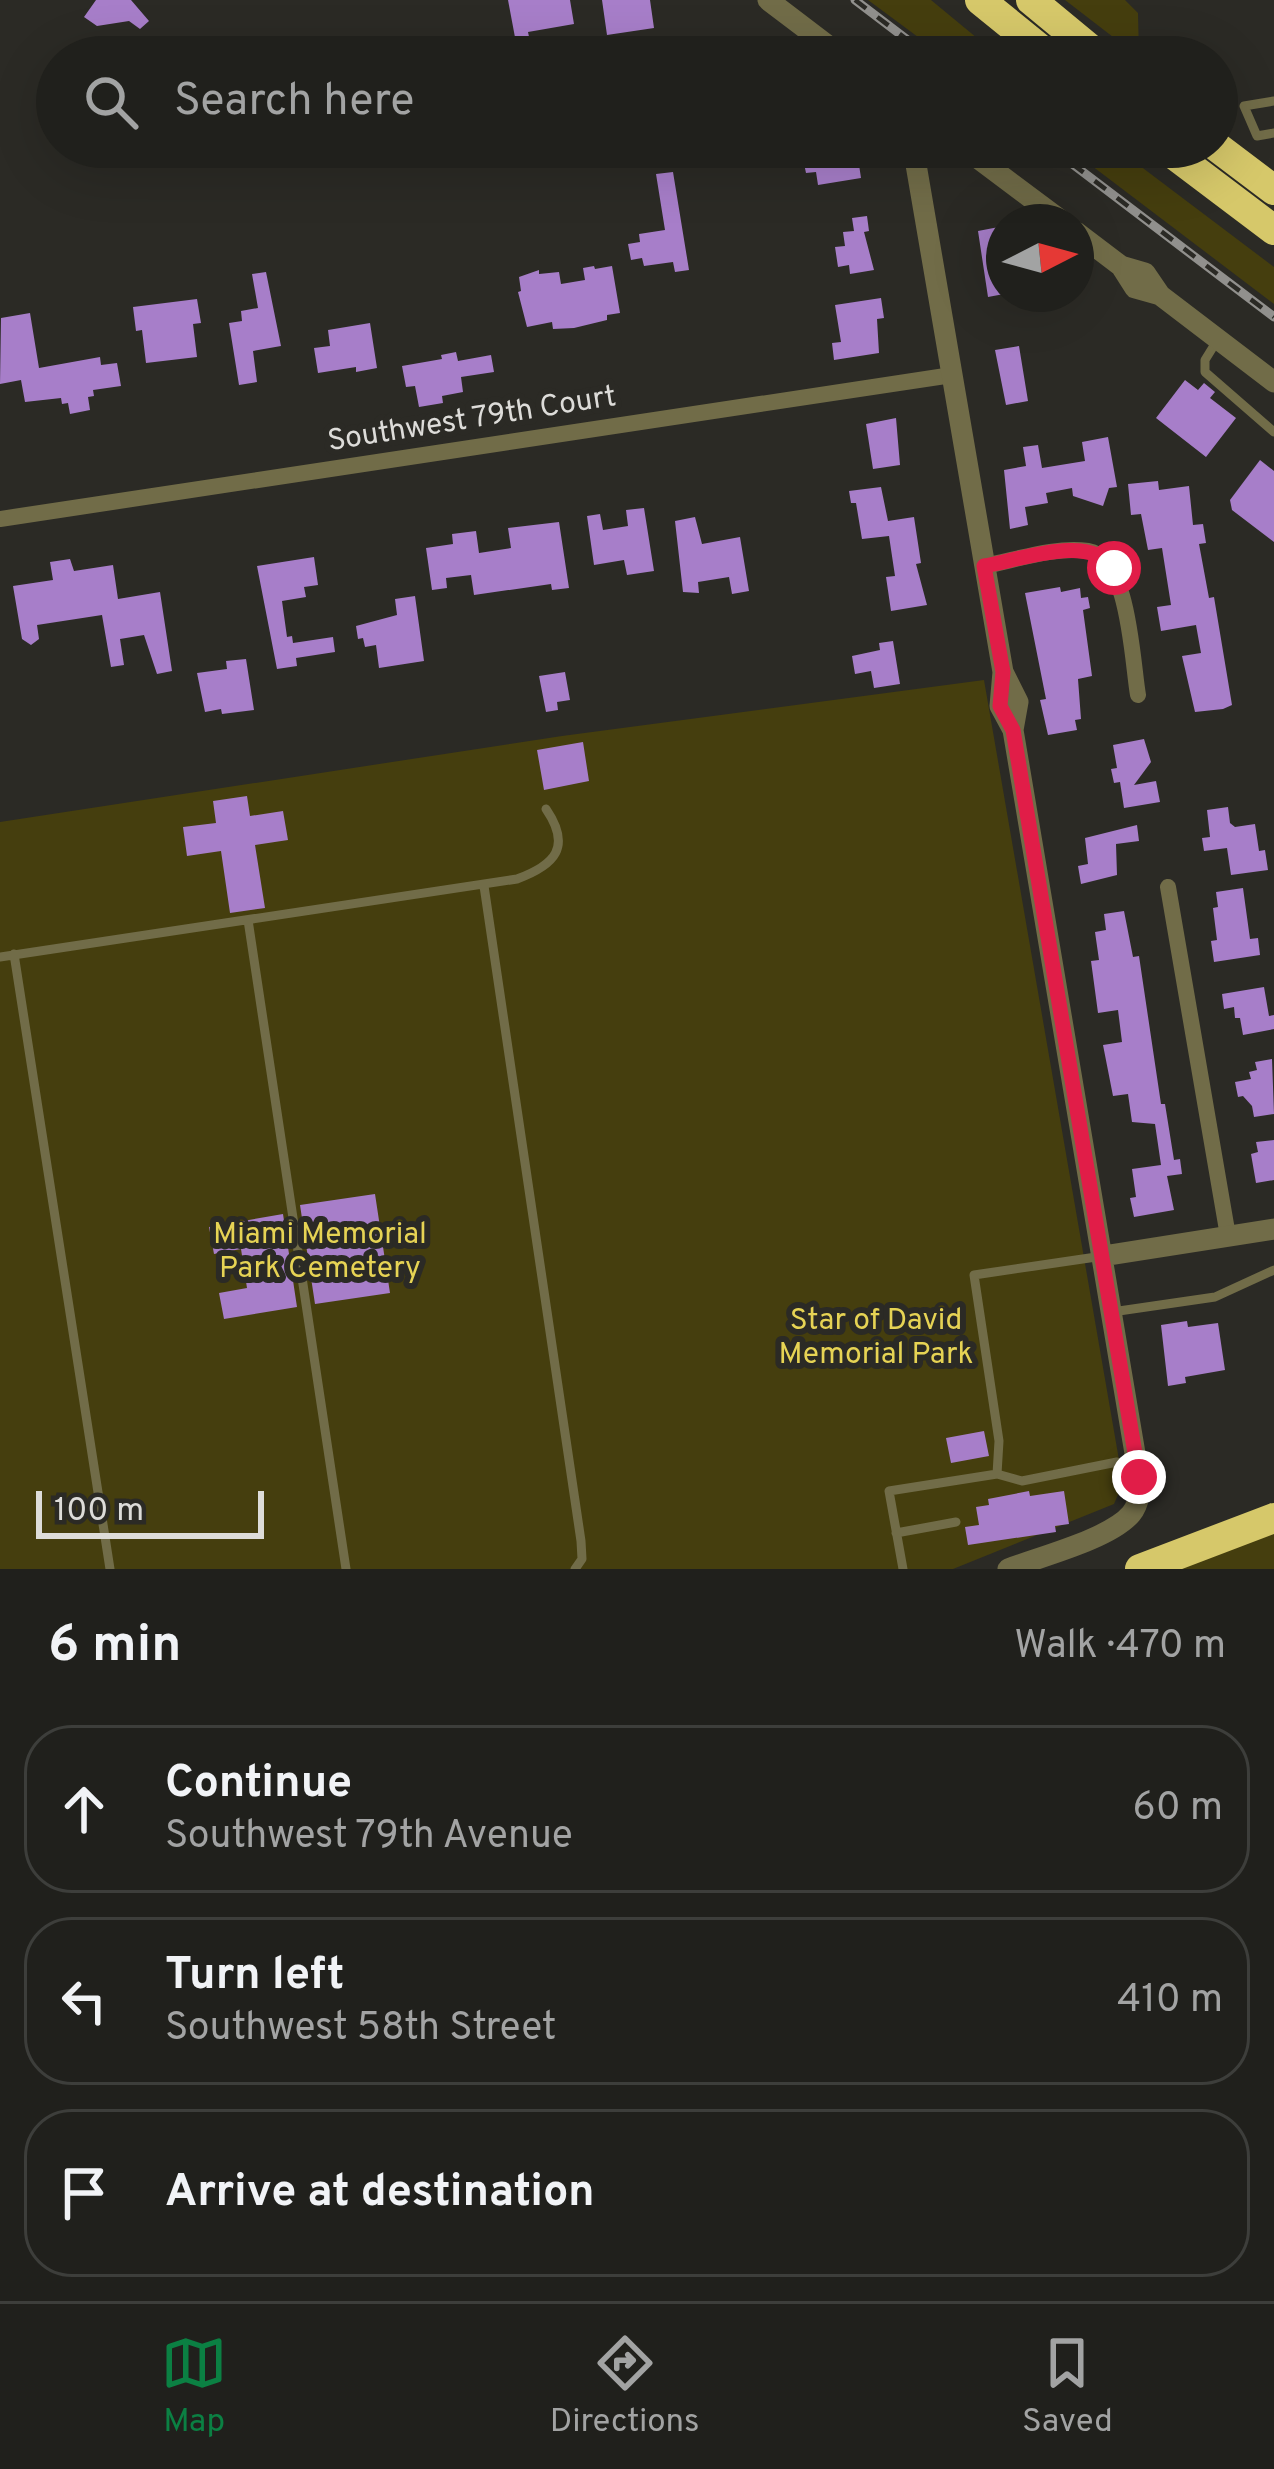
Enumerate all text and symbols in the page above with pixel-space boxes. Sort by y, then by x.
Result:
search box [36,36,1238,168]
icon: search [78,69,144,135]
text: Search here [174,74,414,131]
north arrow [986,204,1094,312]
street label: Southwest 79th Court [325,379,619,461]
route start [1087,541,1141,595]
park label: Miami Memorial Park Cemetery [213,1217,427,1288]
park label: Star of David Memorial Park [779,1303,973,1374]
route end [1112,1450,1166,1504]
scale bar [36,1485,264,1538]
text: 100 m [54,1491,144,1533]
text: 6 min [48,1615,181,1680]
text: Walk · 470 m [1014,1623,1226,1672]
text: Continue [165,1756,352,1813]
icon: ahead [51,1776,117,1842]
text: 60 m [1132,1785,1223,1834]
text: Southwest 79th Avenue [165,1813,573,1862]
text: Turn left [165,1948,344,2005]
icon: left [51,1968,117,2034]
text: 410 m [1117,1977,1223,2026]
text: Southwest 58th Street [165,2005,557,2054]
icon: arrive [51,2160,117,2226]
text: Arrive at destination [165,2165,595,2222]
tab: Map [161,2330,227,2444]
tab: Directions [550,2330,700,2444]
tab: Saved [1022,2330,1113,2444]

